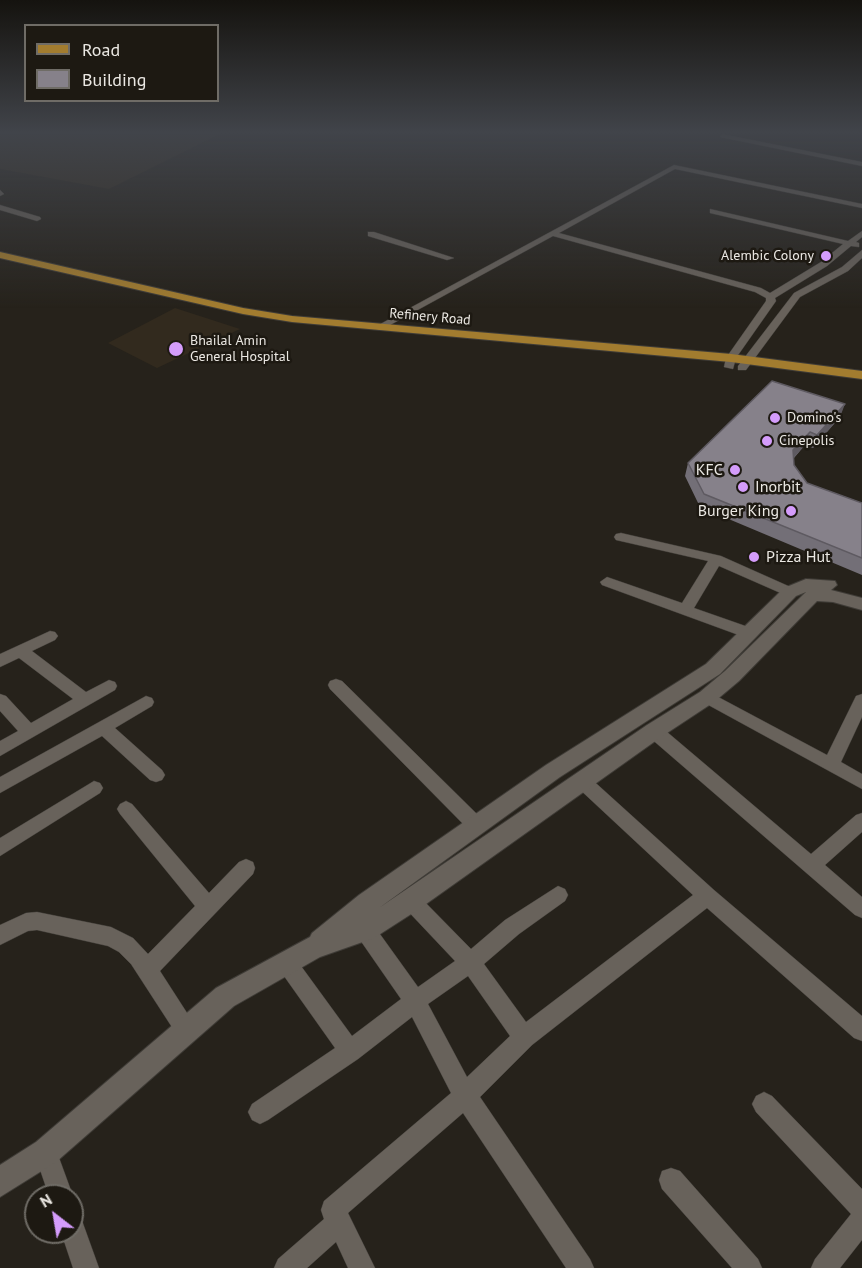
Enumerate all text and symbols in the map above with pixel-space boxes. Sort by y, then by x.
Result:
legend [24,24,219,102]
text: Road [82,38,120,61]
text: Building [82,68,146,91]
place label: Alembic Colony [721,248,814,264]
marker: Alembic Colony [819,249,833,263]
street label: Refinery Road [389,305,471,329]
place label: Bhailal Amin General Hospital [190,333,290,366]
marker: Bhailal Amin General Hospital [167,340,185,358]
place label: Domino's [787,410,841,426]
marker: Domino's [768,411,782,425]
place label: Cinepolis [779,433,834,449]
marker: Cinepolis [760,434,774,448]
place label: KFC [696,460,723,480]
marker: KFC [728,463,742,477]
place label: Inorbit [755,477,801,497]
marker: Inorbit [736,480,750,494]
place label: Burger King [698,501,779,521]
marker: Burger King [784,504,798,518]
place label: Pizza Hut [766,547,831,567]
marker: Pizza Hut [747,550,761,564]
north arrow [24,1184,84,1244]
text: N [36,1189,55,1212]

